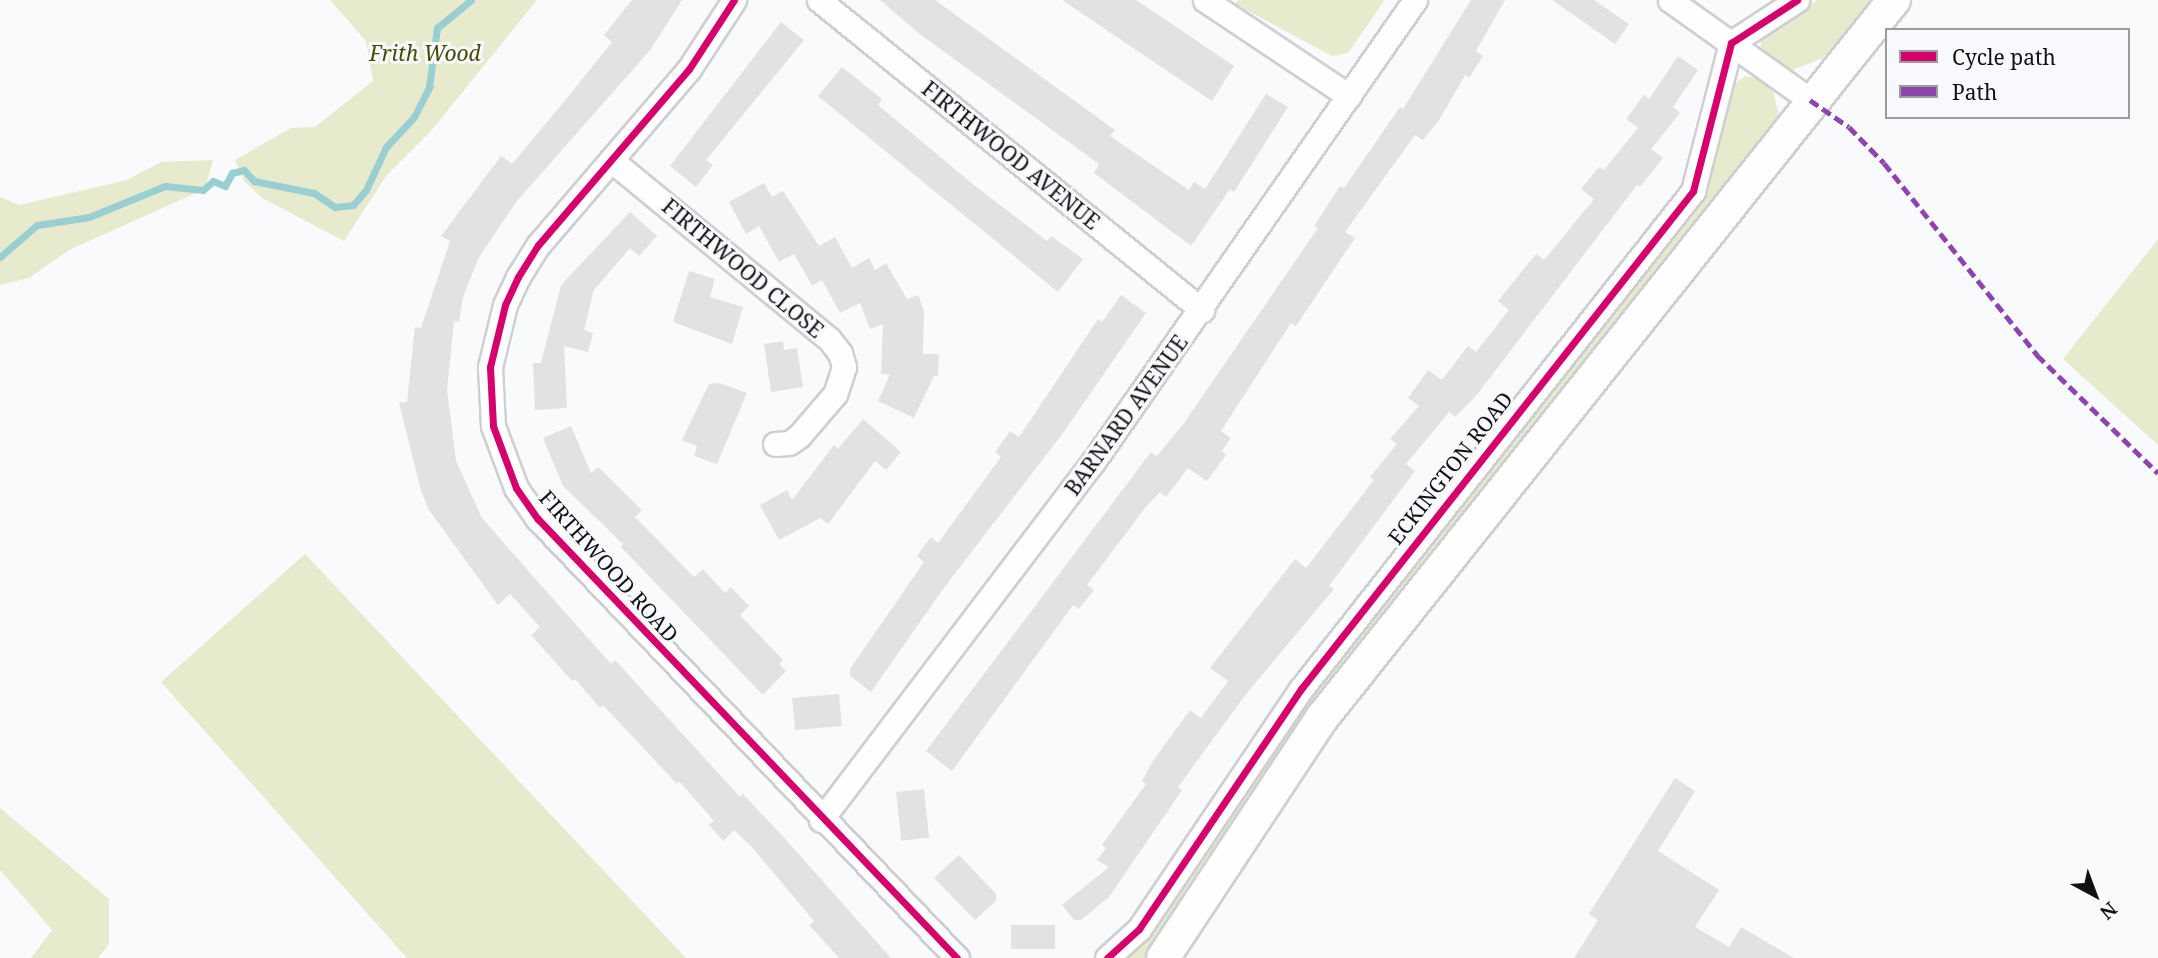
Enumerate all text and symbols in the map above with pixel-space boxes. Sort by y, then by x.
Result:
legend [1885,28,2130,119]
park label: Frith Wood [369,40,481,66]
text: Cycle path [1952,43,2056,71]
street label: FIRTHWOOD AVENUE [917,76,1105,234]
text: Path [1952,78,1997,106]
street label: FIRTHWOOD CLOSE [657,193,829,343]
street label: BARNARD AVENUE [1059,330,1193,500]
street label: ECKINGTON ROAD [1382,387,1518,549]
street label: FIRTHWOOD ROAD [534,485,684,647]
north arrow [2060,860,2130,930]
text: N [2095,896,2123,926]

